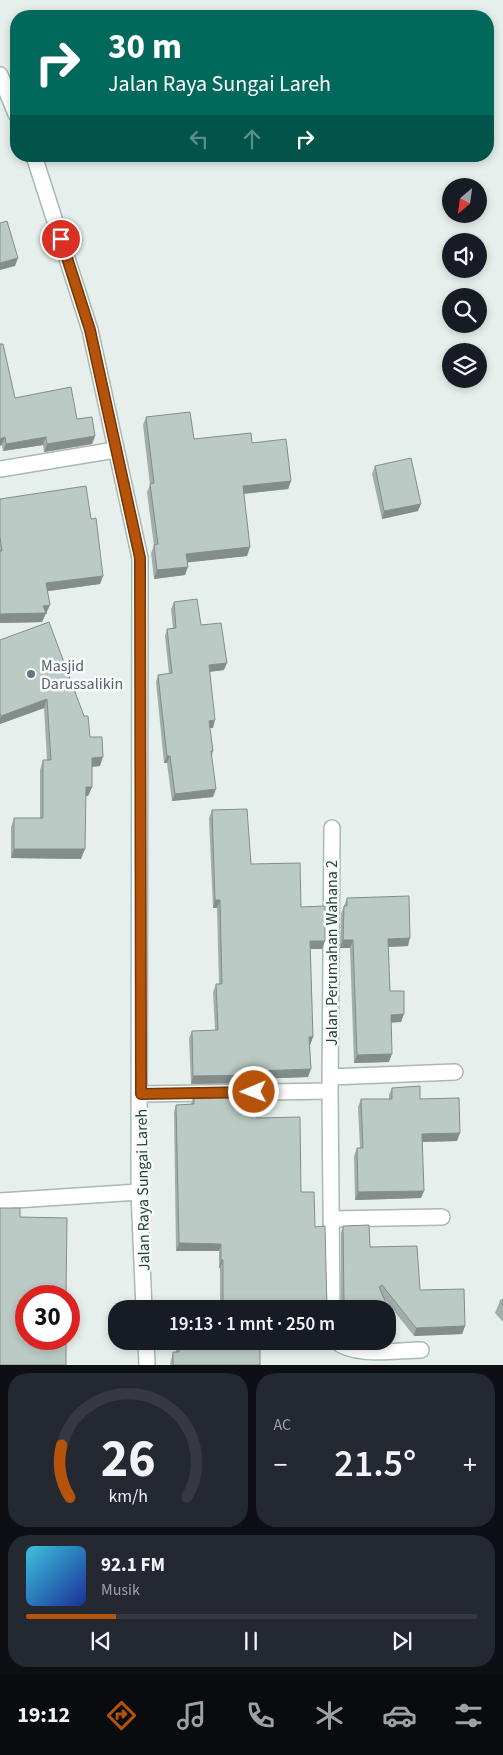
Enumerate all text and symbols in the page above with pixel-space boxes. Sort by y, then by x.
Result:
text: 30 m [108,22,182,72]
icon: right [25,30,90,95]
text: Jalan Raya Sungai Lareh [108,68,331,100]
icon: left [185,125,213,153]
icon: ahead [238,125,266,153]
icon: right [291,125,319,153]
north arrow [442,178,488,222]
map controls [442,178,487,388]
pin [40,218,82,260]
icon: arrive [47,225,75,253]
button: sound [442,233,487,278]
button: search [442,288,487,333]
button: layers [442,343,487,388]
place label: Masjid Darussalikin [41,655,123,695]
marker: Masjid Darussalikin [25,668,37,680]
street label: Jalan Perumahan Wahana 2 [321,860,343,1046]
position arrow [227,1065,279,1117]
street label: Jalan Raya Sungai Lareh [131,1109,155,1271]
speed limit sign: 30 [15,1285,80,1350]
text: 19:13 · 1 mnt · 250 m [169,1311,335,1338]
text: AC [274,1414,291,1436]
text: 26 [100,1423,155,1497]
text: 21.5° [334,1437,416,1491]
text: − [274,1445,287,1485]
text: + [463,1445,477,1485]
text: km/h [108,1484,148,1509]
text: 92.1 FM [101,1552,165,1579]
text: Musik [101,1579,140,1601]
icon: previous [87,1627,115,1655]
icon: pause [237,1627,265,1655]
icon: next [388,1627,416,1655]
icon: directions [104,1698,139,1733]
icon: music [174,1698,209,1733]
icon: phone [243,1698,278,1733]
icon: climate [312,1698,347,1733]
icon: car [382,1698,417,1733]
icon: filters [451,1698,486,1733]
text: 19:12 [17,1699,70,1731]

